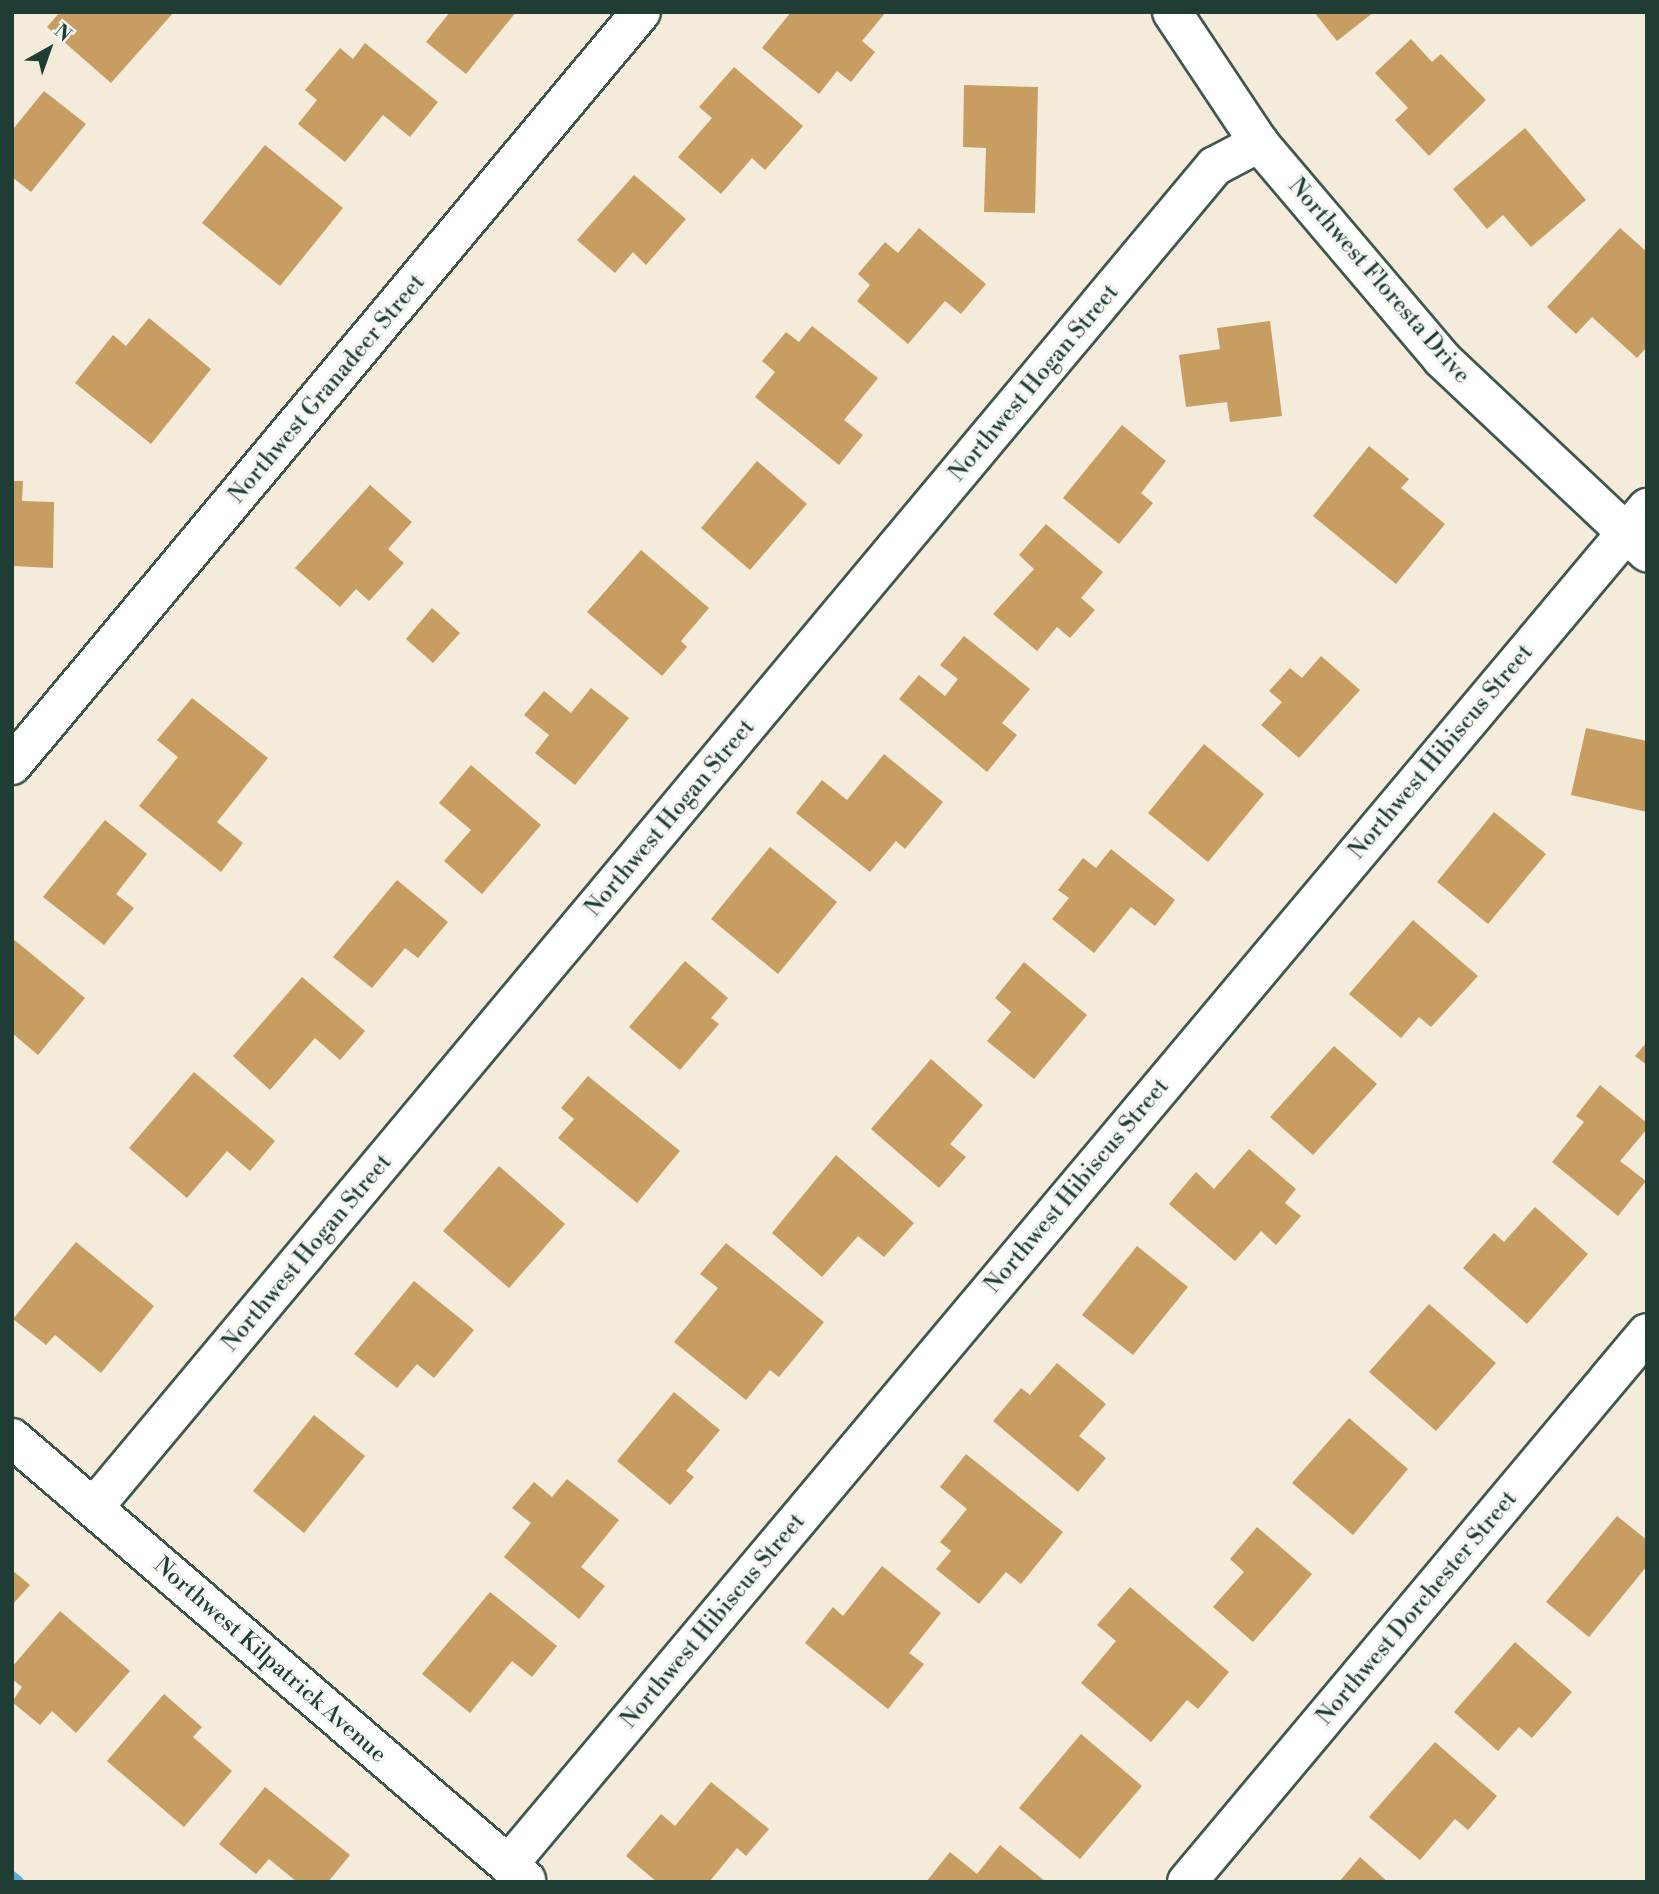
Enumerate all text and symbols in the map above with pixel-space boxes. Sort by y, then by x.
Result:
north arrow [14,14,84,84]
text: N [49,19,76,47]
street label: Northwest Floresta Drive [1282,173,1476,389]
street label: Northwest Granadeer Street [223,269,431,509]
street label: Northwest Hogan Street [944,279,1124,487]
street label: Northwest Hibiscus Street [1343,639,1539,865]
street label: Northwest Hogan Street [580,714,760,922]
street label: Northwest Hibiscus Street [979,1073,1175,1299]
street label: Northwest Hogan Street [217,1149,397,1357]
street label: Northwest Dorchester Street [1311,1485,1523,1731]
street label: Northwest Hibiscus Street [615,1508,811,1734]
street label: Northwest Kilpatrick Avenue [148,1551,392,1769]

